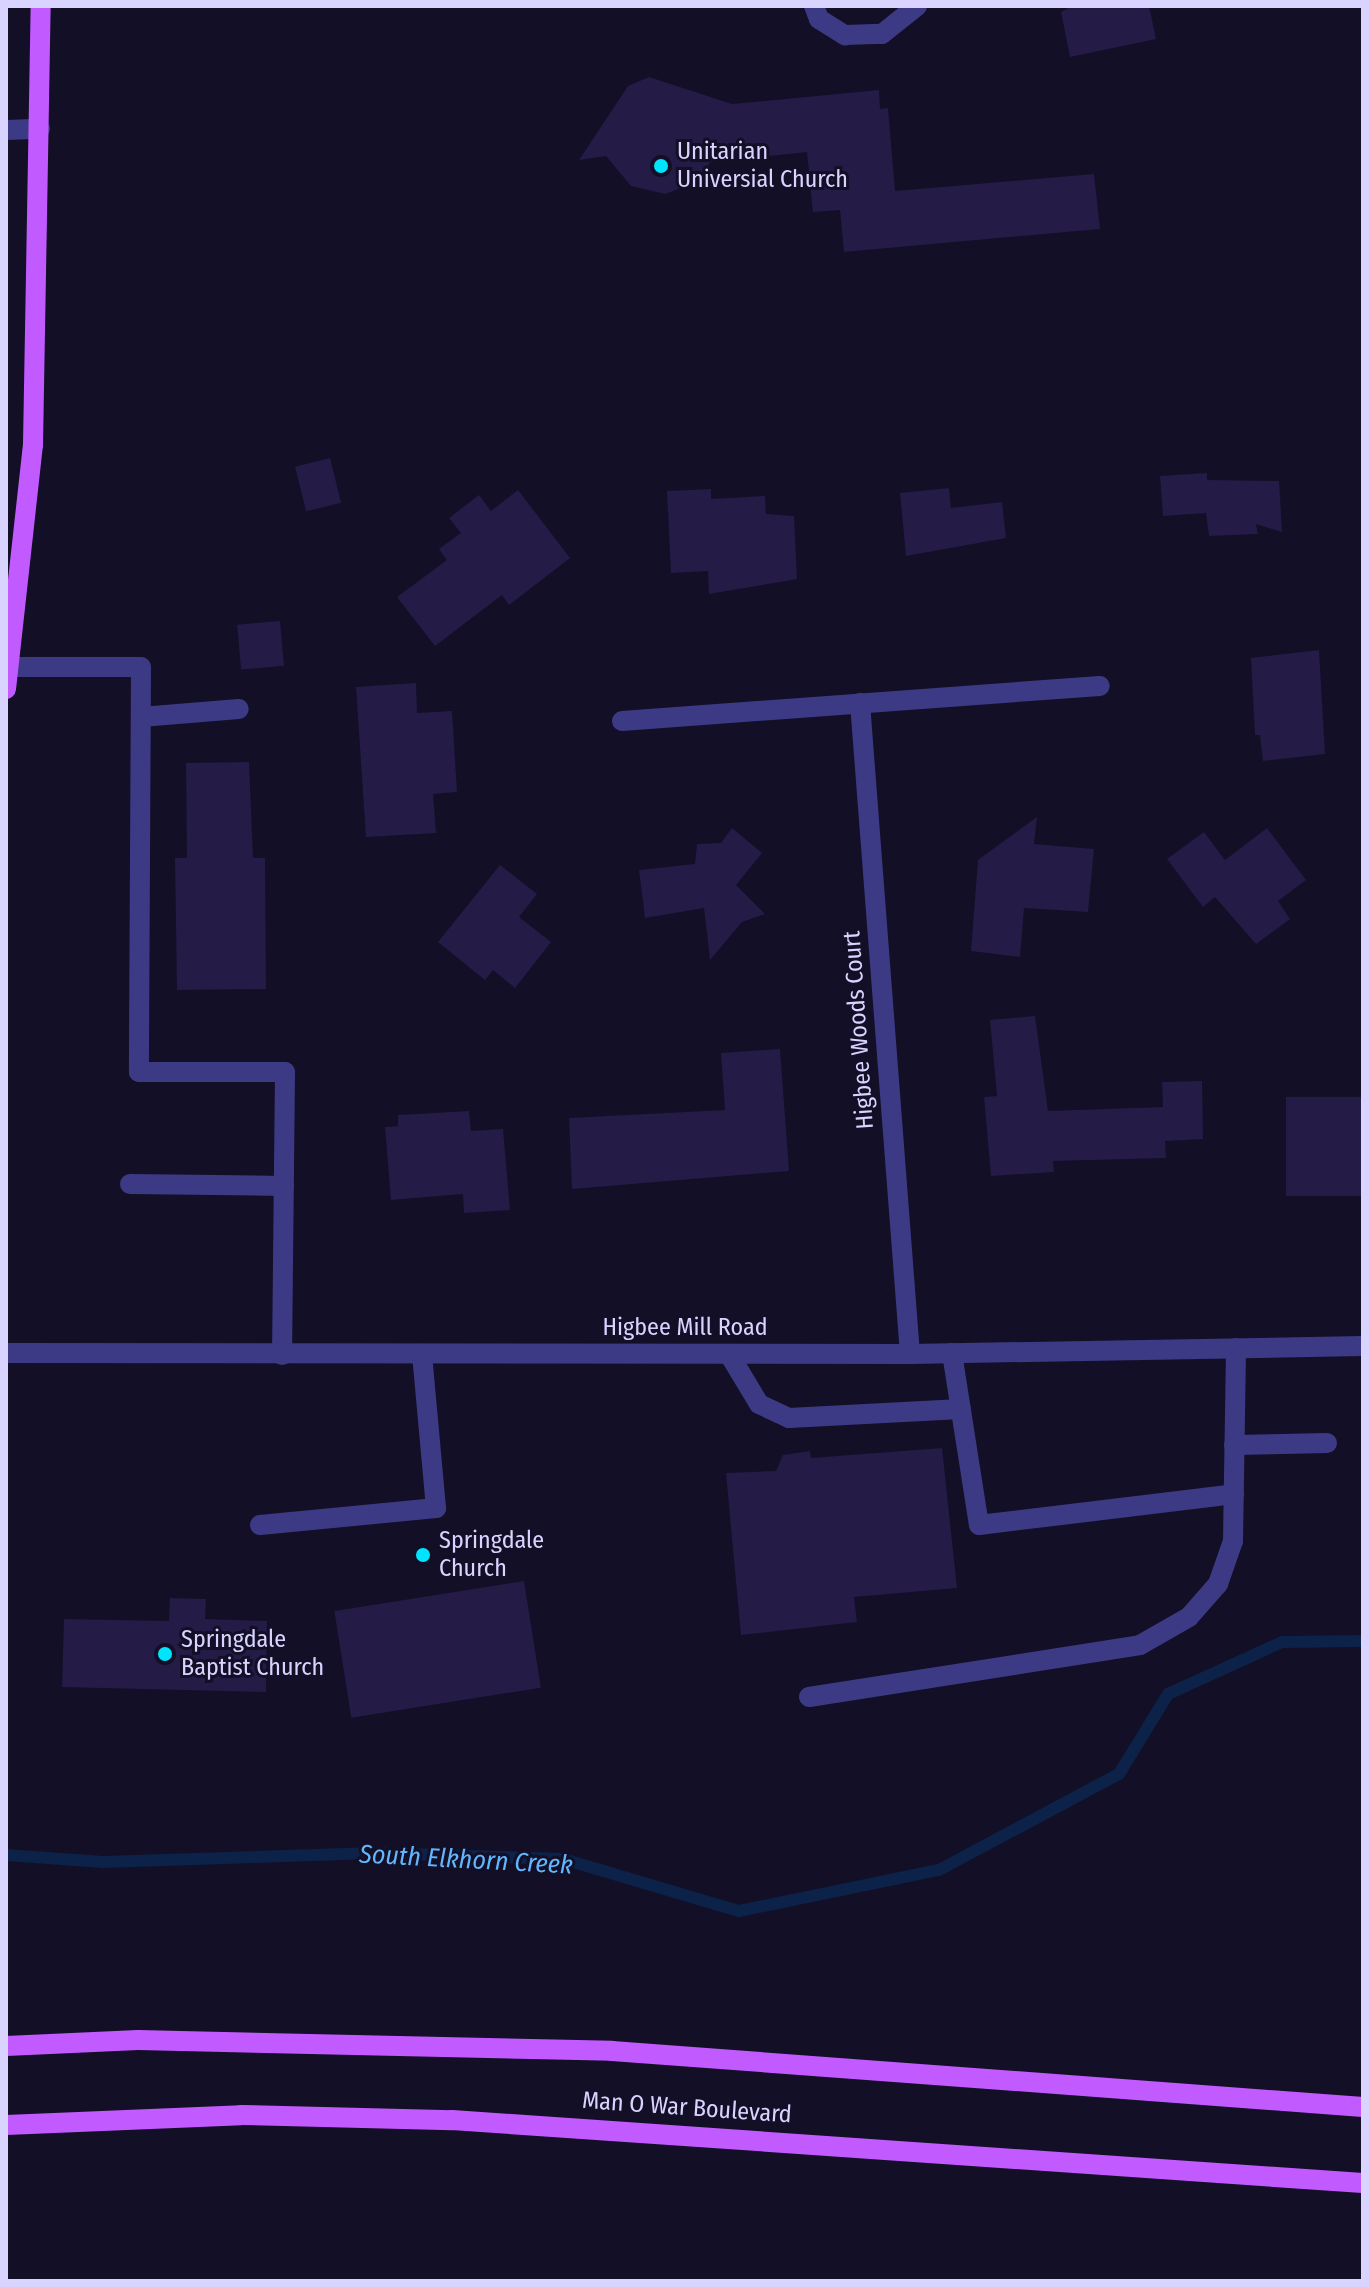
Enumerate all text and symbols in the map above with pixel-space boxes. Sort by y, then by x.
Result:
place label: Unitarian Universial Church [677,138,848,194]
marker: Unitarian Universial Church [652,157,670,175]
street label: Higbee Woods Court [838,930,880,1130]
street label: Higbee Mill Road [602,1314,768,1342]
place label: Springdale Church [439,1527,544,1583]
marker: Springdale Church [414,1546,432,1564]
place label: Springdale Baptist Church [181,1626,324,1682]
marker: Springdale Baptist Church [156,1645,174,1663]
water label: South Elkhorn Creek [358,1839,574,1881]
street label: Man O War Boulevard [581,2086,793,2130]

